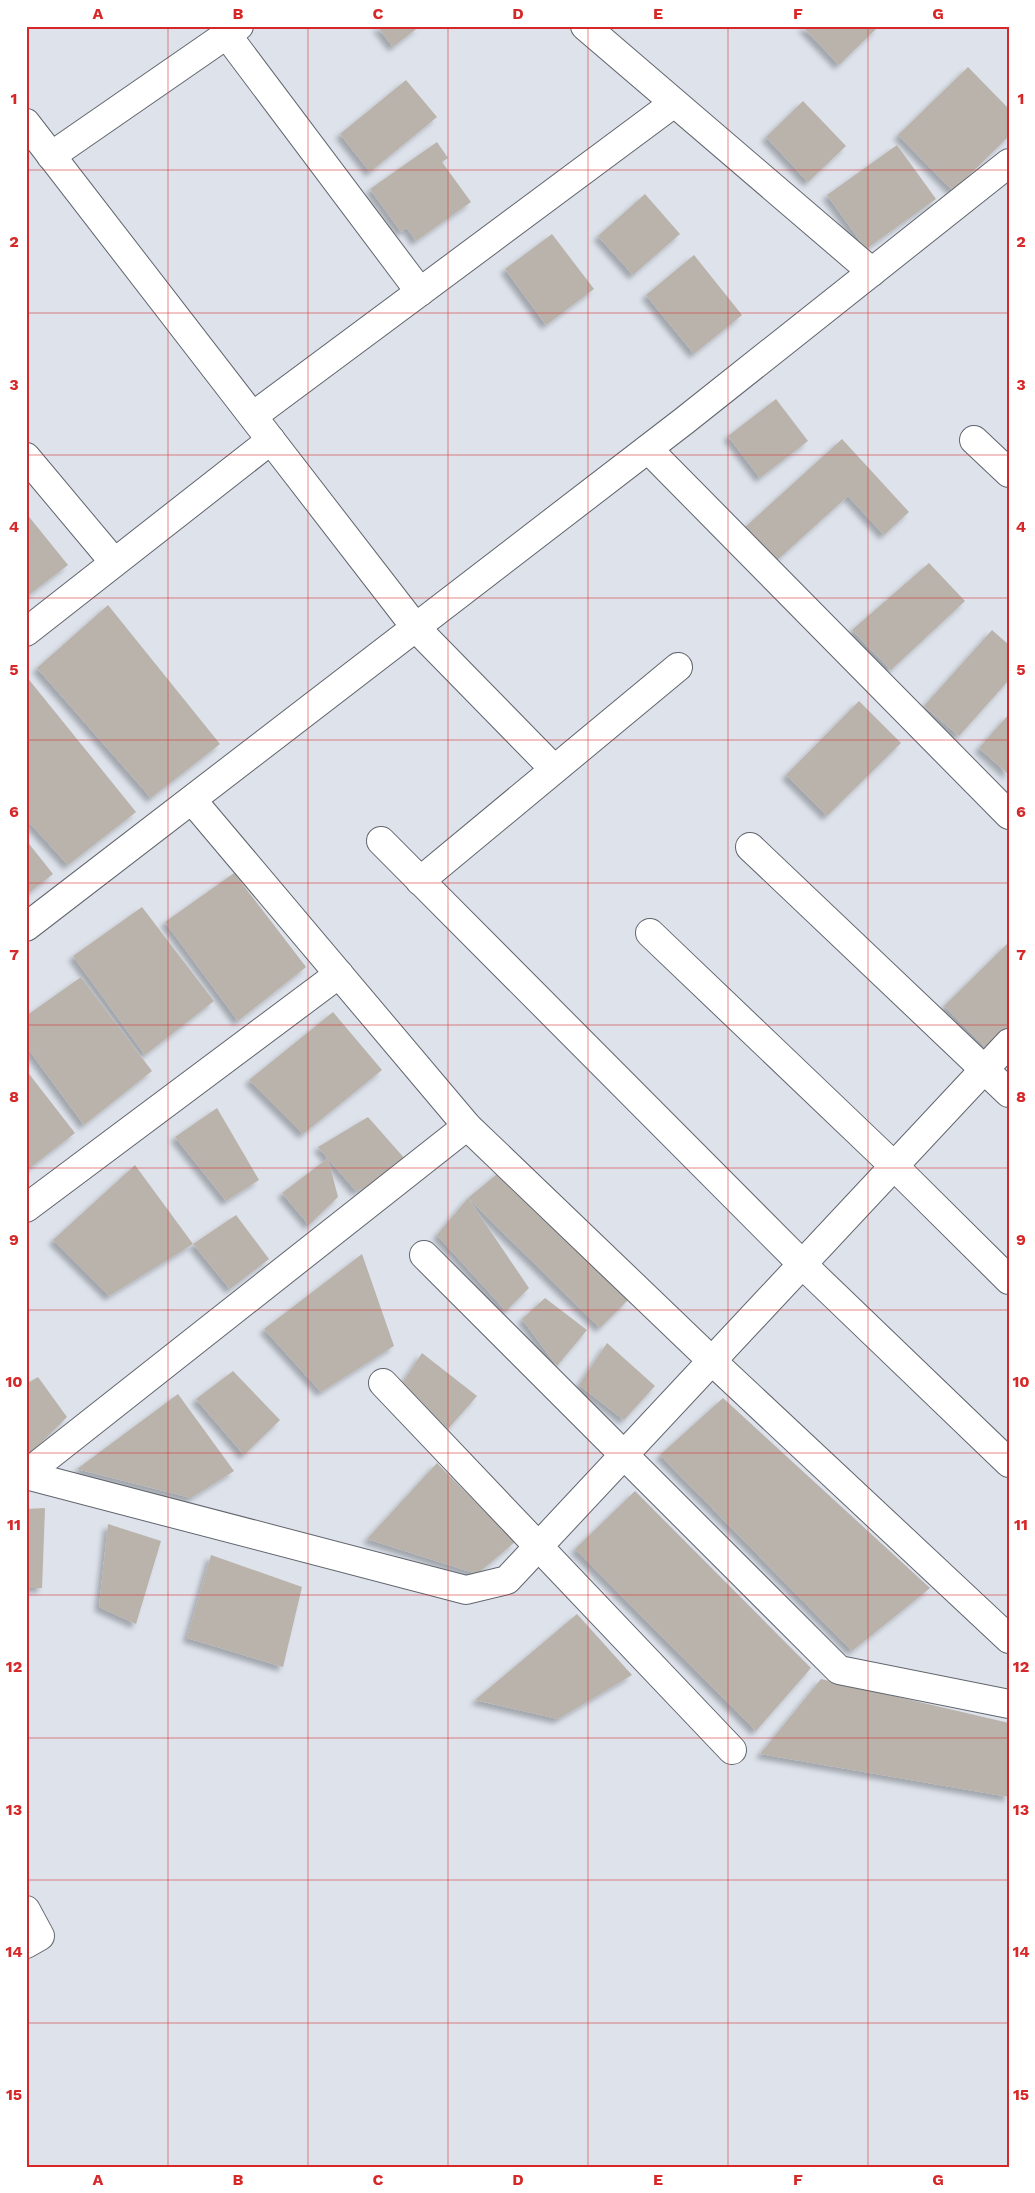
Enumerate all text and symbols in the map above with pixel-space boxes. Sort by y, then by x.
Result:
text: A [93,4,104,23]
text: B [233,4,244,23]
text: C [373,4,384,23]
text: D [512,4,524,23]
text: E [653,4,663,23]
text: F [793,4,803,23]
text: G [932,4,944,23]
text: 1 [11,89,17,108]
text: 1 [1018,89,1024,108]
text: 2 [9,232,19,251]
text: 2 [1016,232,1026,251]
text: 3 [9,375,19,394]
text: 3 [1016,375,1026,394]
text: 4 [9,517,19,536]
text: 4 [1016,517,1026,536]
text: 5 [9,660,19,679]
text: 5 [1016,660,1026,679]
text: 6 [9,802,19,821]
text: 6 [1016,802,1026,821]
text: 7 [9,945,19,964]
text: 7 [1016,945,1026,964]
text: 8 [9,1087,19,1106]
text: 8 [1016,1087,1026,1106]
text: 9 [9,1230,19,1249]
text: 9 [1016,1230,1026,1249]
text: 10 [5,1372,23,1391]
text: 10 [1012,1372,1030,1391]
text: 11 [7,1515,21,1534]
text: 11 [1014,1515,1028,1534]
text: 12 [6,1657,22,1676]
text: 12 [1013,1657,1029,1676]
text: 13 [6,1800,22,1819]
text: 13 [1013,1800,1029,1819]
text: 14 [5,1942,23,1961]
text: 14 [1012,1942,1030,1961]
text: 15 [6,2085,22,2104]
text: 15 [1013,2085,1029,2104]
text: A [93,2170,104,2189]
text: B [233,2170,244,2189]
text: C [373,2170,384,2189]
text: D [512,2170,524,2189]
text: E [653,2170,663,2189]
text: F [793,2170,803,2189]
text: G [932,2170,944,2189]

